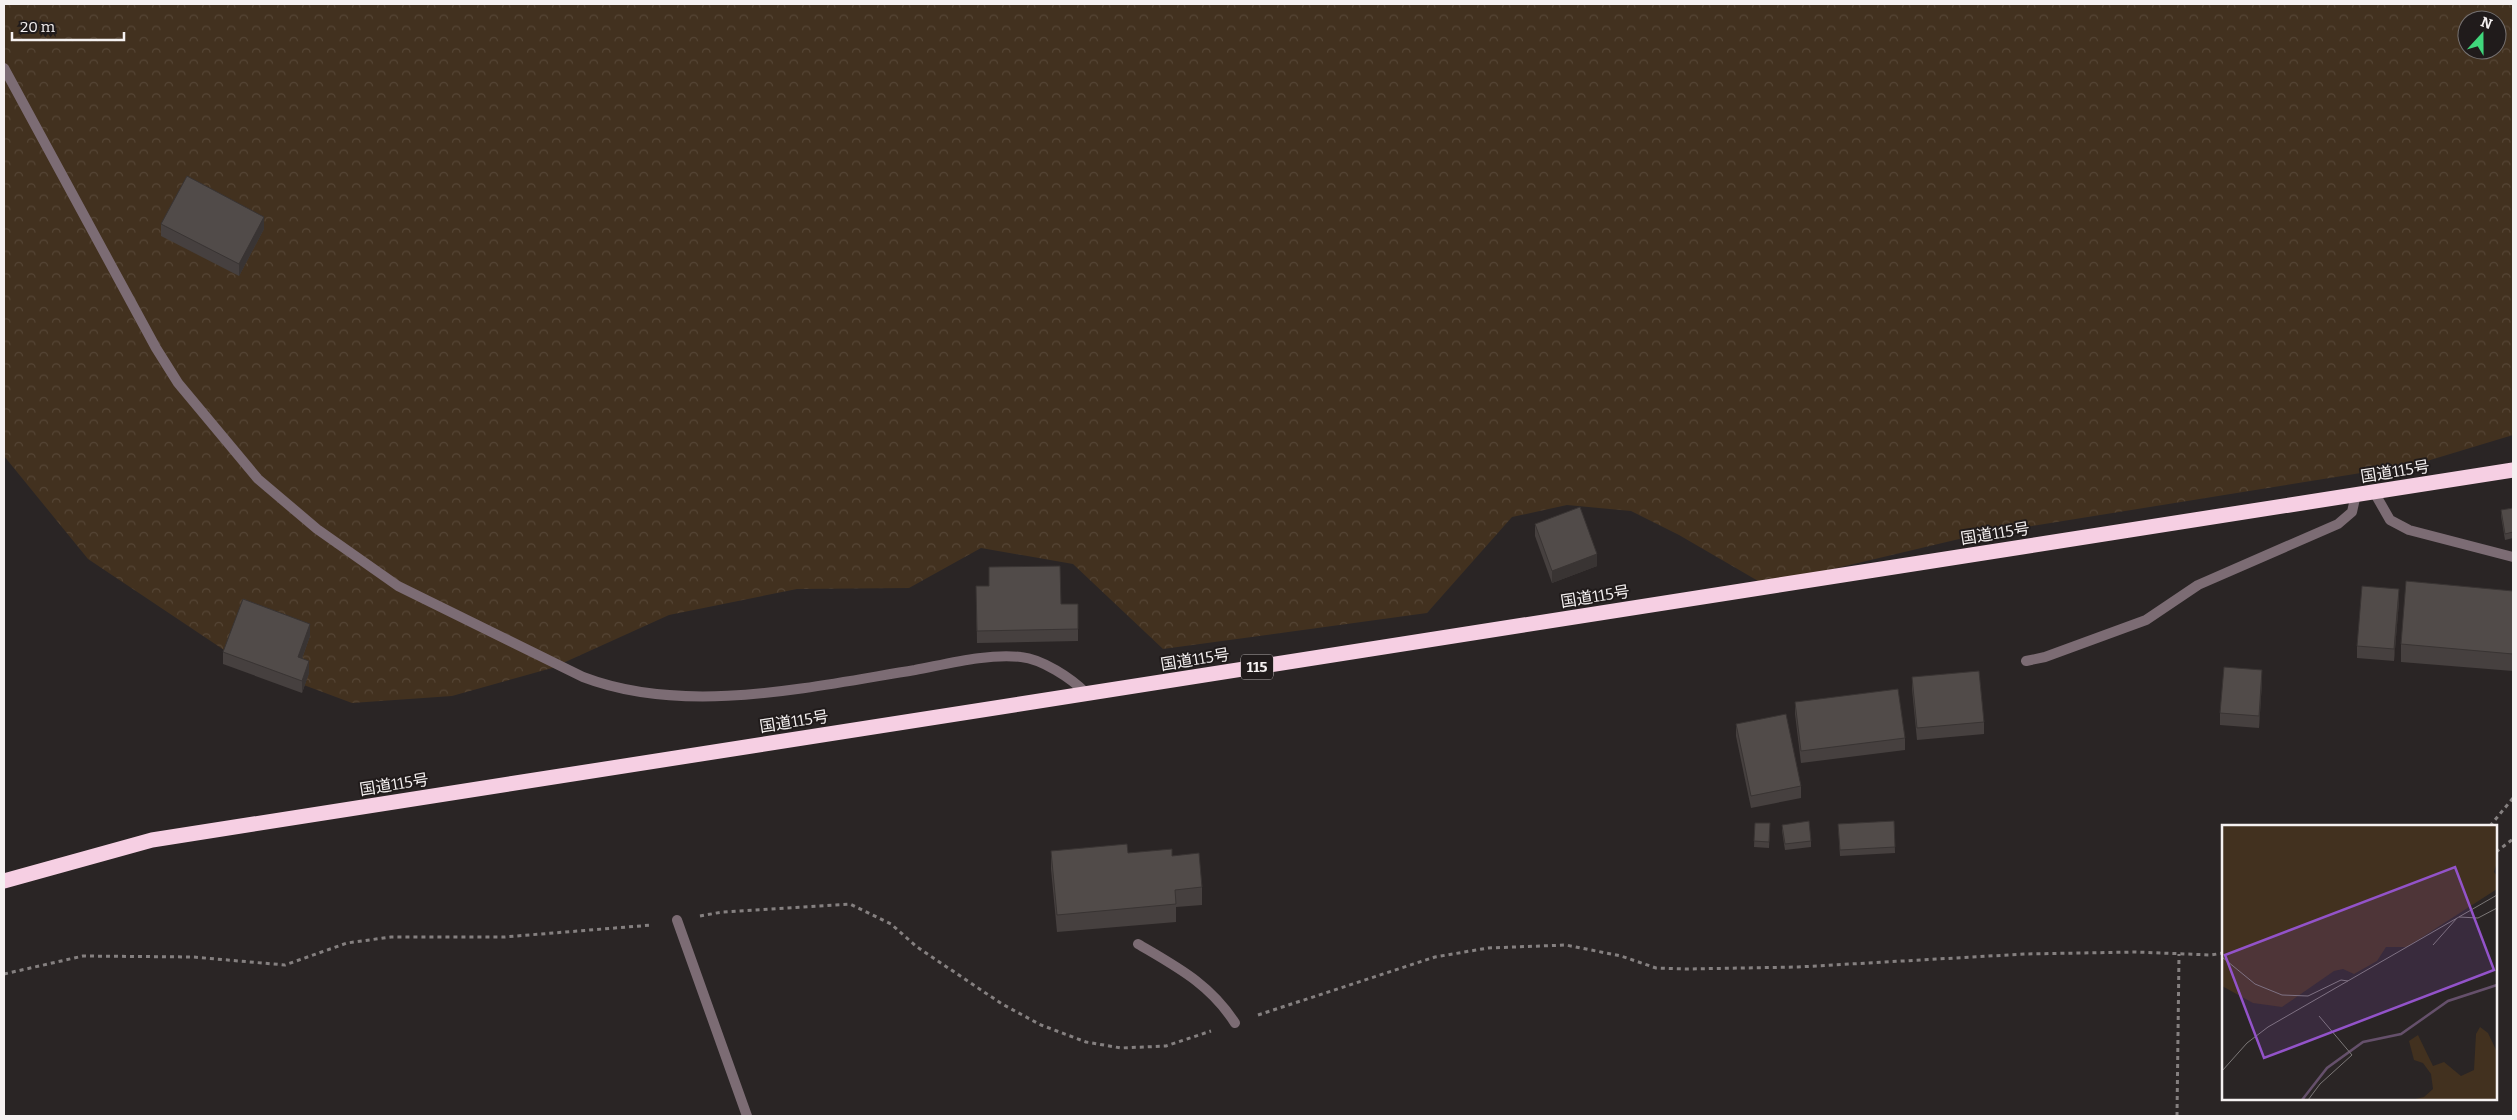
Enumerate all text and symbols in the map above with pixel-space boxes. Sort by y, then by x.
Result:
scale bar [12,10,125,42]
north arrow [2457,10,2507,60]
text: N [2478,13,2495,33]
text: 20 m [20,18,56,36]
street label: 国道115号 [2359,457,2431,486]
street label: 国道115号 [1959,519,2031,548]
street label: 国道115号 [1559,582,1631,611]
street label: 国道115号 [1159,645,1231,674]
road number: 115 [1241,654,1273,680]
street label: 国道115号 [758,707,830,736]
street label: 国道115号 [358,770,430,799]
inset map [2222,825,2497,1100]

